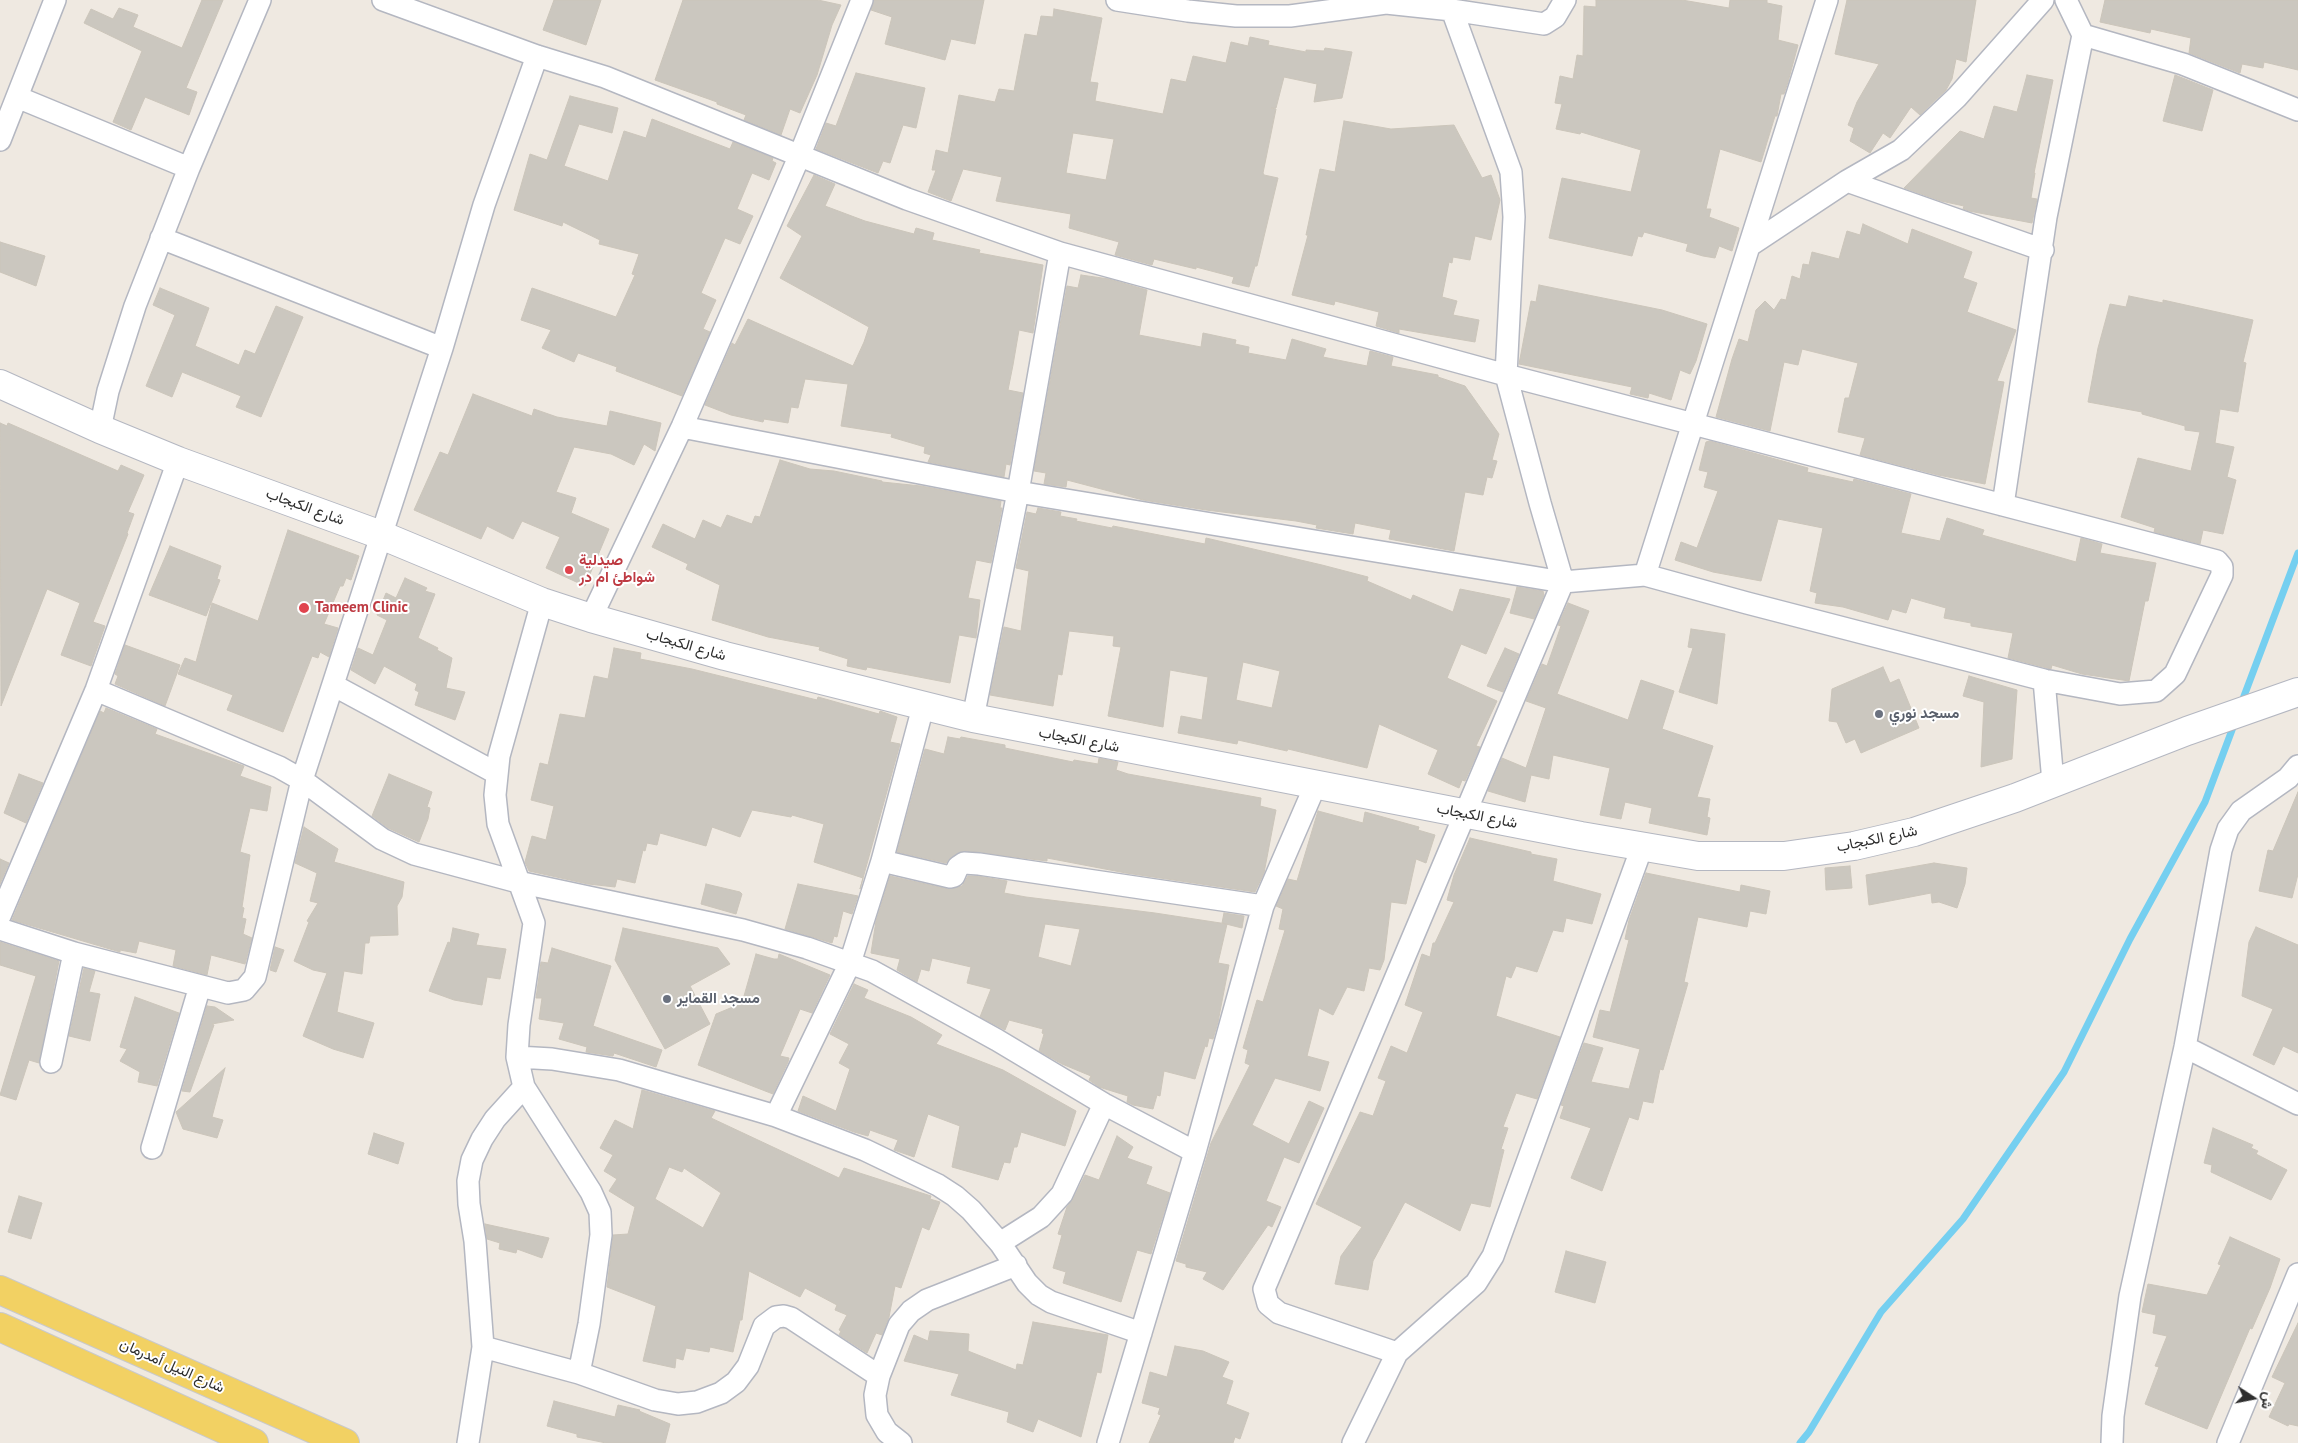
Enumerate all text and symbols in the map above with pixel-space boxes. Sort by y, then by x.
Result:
street label: شارع الكبجاب [263,485,347,529]
place label: صيدلية شواطئ ام در [579,552,655,587]
marker: صيدلية شواطئ ام در [563,564,575,576]
place label: Tameem Clinic [315,599,408,617]
marker: Tameem Clinic [297,601,311,615]
street label: شارع الكبجاب [644,625,728,665]
place label: مسجد نوري [1889,705,1959,723]
marker: مسجد نوري [1873,708,1885,720]
street label: شارع الكبجاب [1037,723,1121,757]
street label: شارع الكبجاب [1435,799,1519,833]
street label: شارع الكبجاب [1835,822,1919,856]
place label: مسجد القماير [677,990,760,1008]
marker: مسجد القماير [661,993,673,1005]
street label: شارع النيل أمدرمان [117,1335,227,1397]
north arrow [2228,1373,2278,1423]
text: ش [2257,1391,2278,1411]

